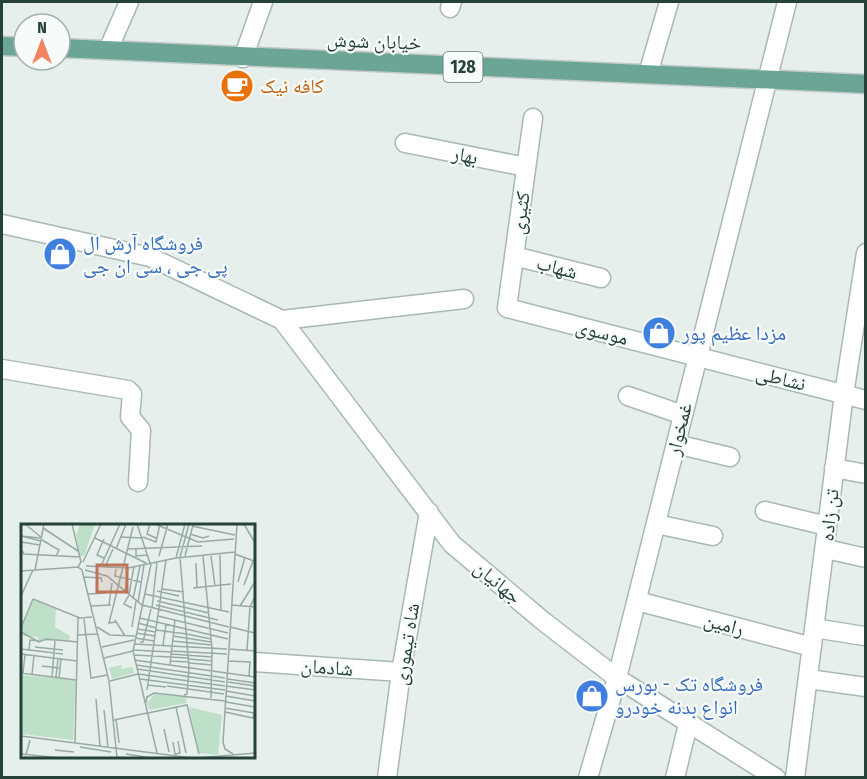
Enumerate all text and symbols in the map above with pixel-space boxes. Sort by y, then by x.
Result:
north arrow [12,12,72,72]
text: N [37,18,47,37]
street label: خیابان شوش [326,27,422,55]
road number: 128 [444,52,482,82]
cafe icon: کافه نیک [219,68,255,104]
place label: کافه نیک [260,74,324,98]
street label: بهار [449,141,480,169]
street label: کثیری [505,190,535,236]
place label: فروشگاه آرش ال پی جی ، سی ان جی [83,231,228,278]
shop icon: فروشگاه آرش ال پی جی ، سی ان جی [42,236,78,272]
street label: شهاب [534,250,580,284]
street label: موسوی [573,314,631,350]
shop icon: مزدا عظیم پور [641,315,677,351]
place label: مزدا عظیم پور [681,321,786,347]
street label: نشاطی [753,360,809,396]
street label: غمخوار [661,400,697,459]
street label: تن زاده [814,488,844,542]
inset map [21,524,255,758]
street label: جهانیان [469,555,527,609]
street label: شاه تیموری [388,601,424,687]
street label: رامین [701,607,747,641]
street label: شادمان [300,653,354,681]
place label: فروشگاه تک - بورس انواع بدنه خودرو [615,672,763,720]
shop icon: فروشگاه تک - بورس انواع بدنه خودرو [574,678,610,714]

